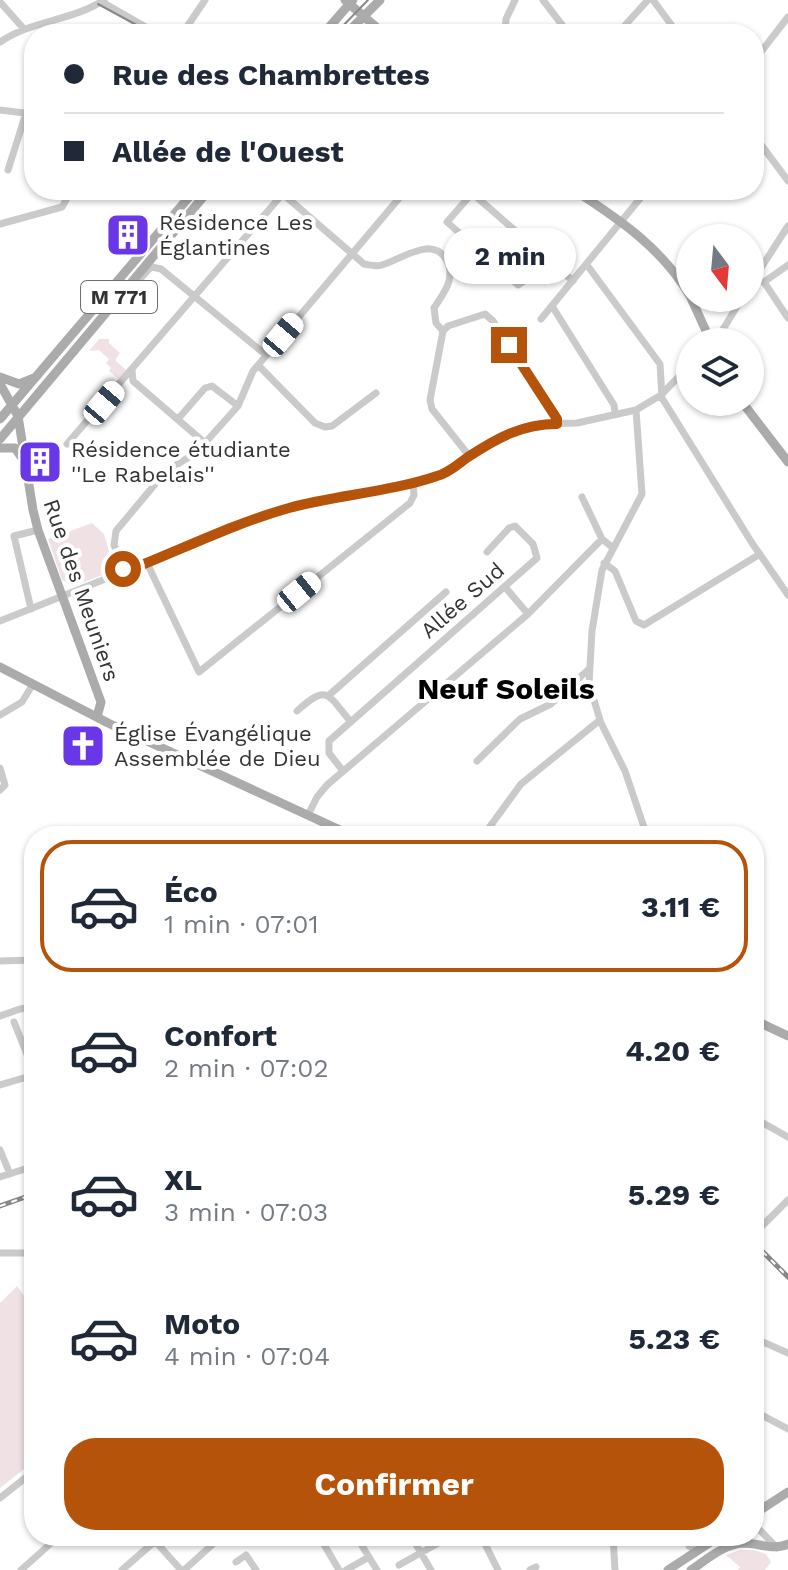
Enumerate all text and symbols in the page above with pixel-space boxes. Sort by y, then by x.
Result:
text: Rue des Chambrettes [112,57,430,92]
text: Allée de l'Ouest [112,134,344,169]
place label: Résidence Les Églantines [159,210,313,260]
building icon: Résidence Les Églantines [104,211,152,259]
north arrow [676,224,764,312]
map controls [676,224,764,416]
callout: 2 min [443,229,575,285]
text: 2 min [474,241,546,271]
road number: M 771 [81,281,157,313]
car [258,309,308,361]
route end [491,327,527,363]
button: layers [676,328,764,416]
car [79,377,129,429]
place label: Résidence étudiante ''Le Rabelais'' [71,437,291,487]
building icon: Résidence étudiante ''Le Rabelais'' [16,438,64,486]
street label: Rue des Meuniers [39,496,124,684]
route start [105,551,141,587]
street label: Allée Sud [416,557,509,643]
car [273,568,325,616]
district label: Neuf Soleils [417,671,595,706]
place label: Église Évangélique Assemblée de Dieu [114,721,321,771]
church icon: Église Évangélique Assemblée de Dieu [59,722,107,770]
icon: car [68,870,140,942]
text: Éco [164,874,218,909]
text: 3.11 € [641,889,720,924]
text: 1 min · 07:01 [164,909,319,939]
icon: car [68,1014,140,1086]
text: Confort [164,1018,277,1053]
text: 4.20 € [625,1033,720,1068]
text: 2 min · 07:02 [164,1053,329,1083]
icon: car [68,1158,140,1230]
text: XL [164,1162,202,1197]
text: 5.29 € [628,1177,720,1212]
text: 3 min · 07:03 [164,1197,328,1227]
icon: car [68,1302,140,1374]
text: Moto [164,1306,240,1341]
text: 5.23 € [629,1321,720,1356]
text: 4 min · 07:04 [164,1341,330,1371]
button: Confirmer [64,1438,724,1530]

